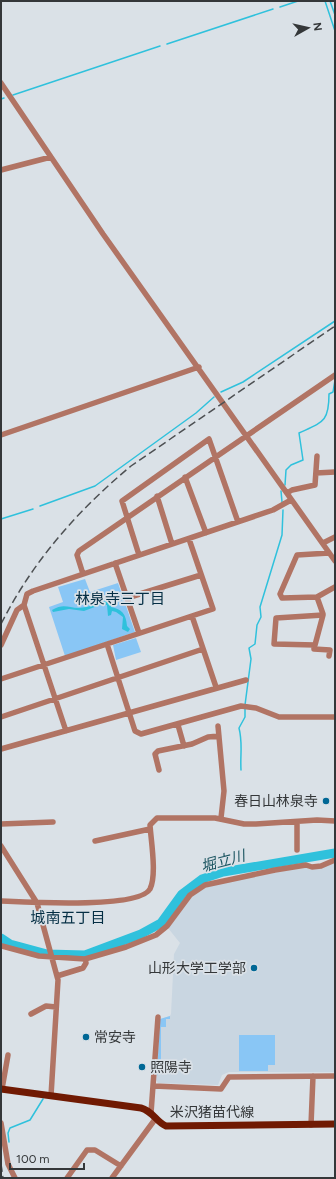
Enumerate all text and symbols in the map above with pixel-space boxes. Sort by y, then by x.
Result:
north arrow [288,8,328,48]
text: N [310,22,324,32]
district label: 林泉寺三丁目 [75,590,165,608]
place label: 春日山林泉寺 [234,793,318,810]
marker: 春日山林泉寺 [321,796,331,806]
water label: 堀立川 [199,846,249,876]
district label: 城南五丁目 [30,909,106,927]
place label: 山形大学工学部 [148,960,246,977]
marker: 山形大学工学部 [249,963,259,973]
place label: 常安寺 [94,1029,136,1046]
marker: 常安寺 [81,1032,91,1042]
place label: 照陽寺 [150,1059,192,1076]
marker: 照陽寺 [137,1062,147,1072]
street label: 米沢猪苗代線 [170,1104,254,1121]
scale bar [10,1145,84,1171]
text: 100 m [16,1152,50,1166]

